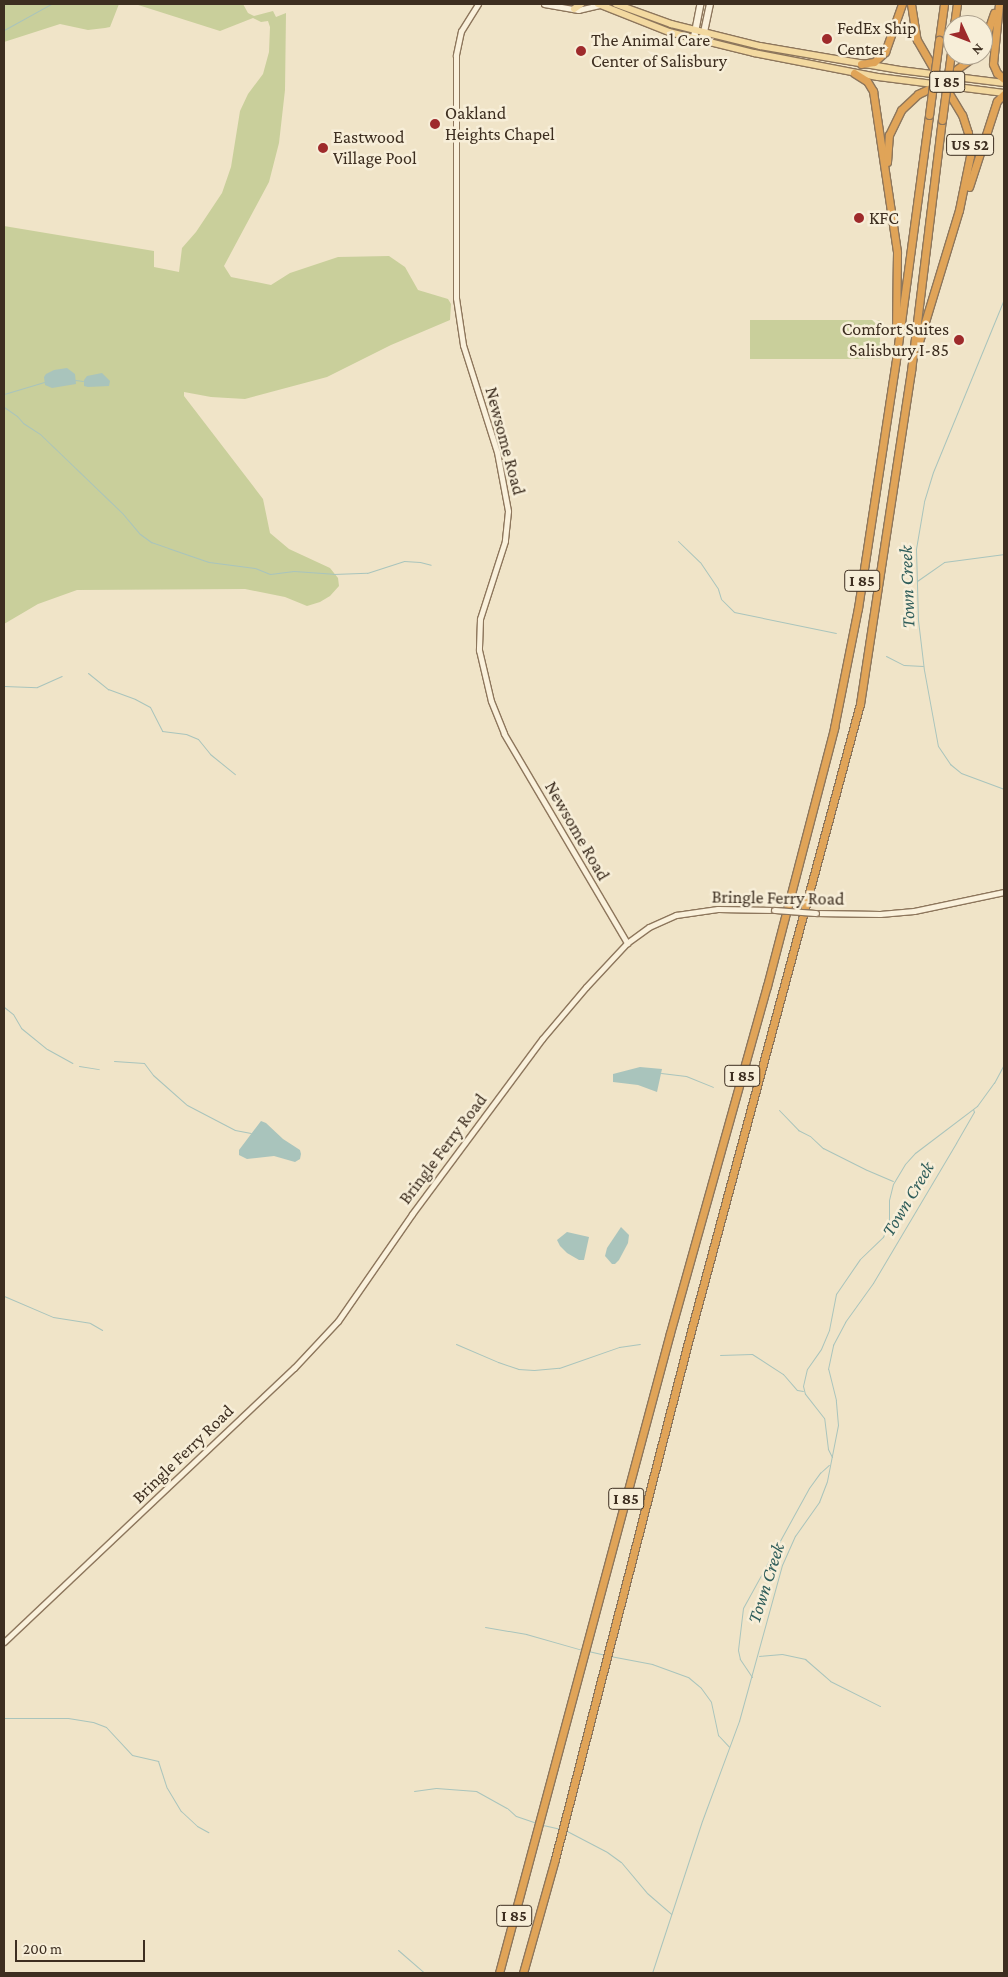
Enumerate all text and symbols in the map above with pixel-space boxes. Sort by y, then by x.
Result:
north arrow [943,15,993,65]
place label: FedEx Ship Center [837,18,916,60]
place label: The Animal Care Center of Salisbury [591,30,727,72]
marker: FedEx Ship Center [821,33,833,45]
text: N [969,41,987,58]
marker: The Animal Care Center of Salisbury [575,45,587,57]
road number: I 85 [928,68,966,95]
place label: Oakland Heights Chapel [445,103,555,146]
marker: Oakland Heights Chapel [429,118,441,130]
place label: Eastwood Village Pool [333,127,417,170]
road number: US 52 [945,132,995,158]
marker: Eastwood Village Pool [317,142,329,154]
place label: KFC [869,207,899,229]
marker: KFC [853,212,865,224]
place label: Comfort Suites Salisbury I-85 [842,319,949,362]
marker: Comfort Suites Salisbury I-85 [953,334,965,346]
street label: Newsome Road [480,385,530,497]
water label: Town Creek [894,545,920,629]
road number: I 85 [843,568,881,594]
street label: Newsome Road [540,778,614,884]
street label: Bringle Ferry Road [711,886,845,910]
road number: I 85 [723,1062,761,1090]
street label: Bringle Ferry Road [394,1090,492,1208]
water label: Town Creek [877,1157,939,1241]
street label: Bringle Ferry Road [128,1400,238,1508]
road number: I 85 [607,1486,645,1512]
water label: Town Creek [742,1540,790,1626]
road number: I 85 [495,1902,533,1930]
scale bar [18,1930,148,1962]
text: 200 m [23,1941,62,1957]

